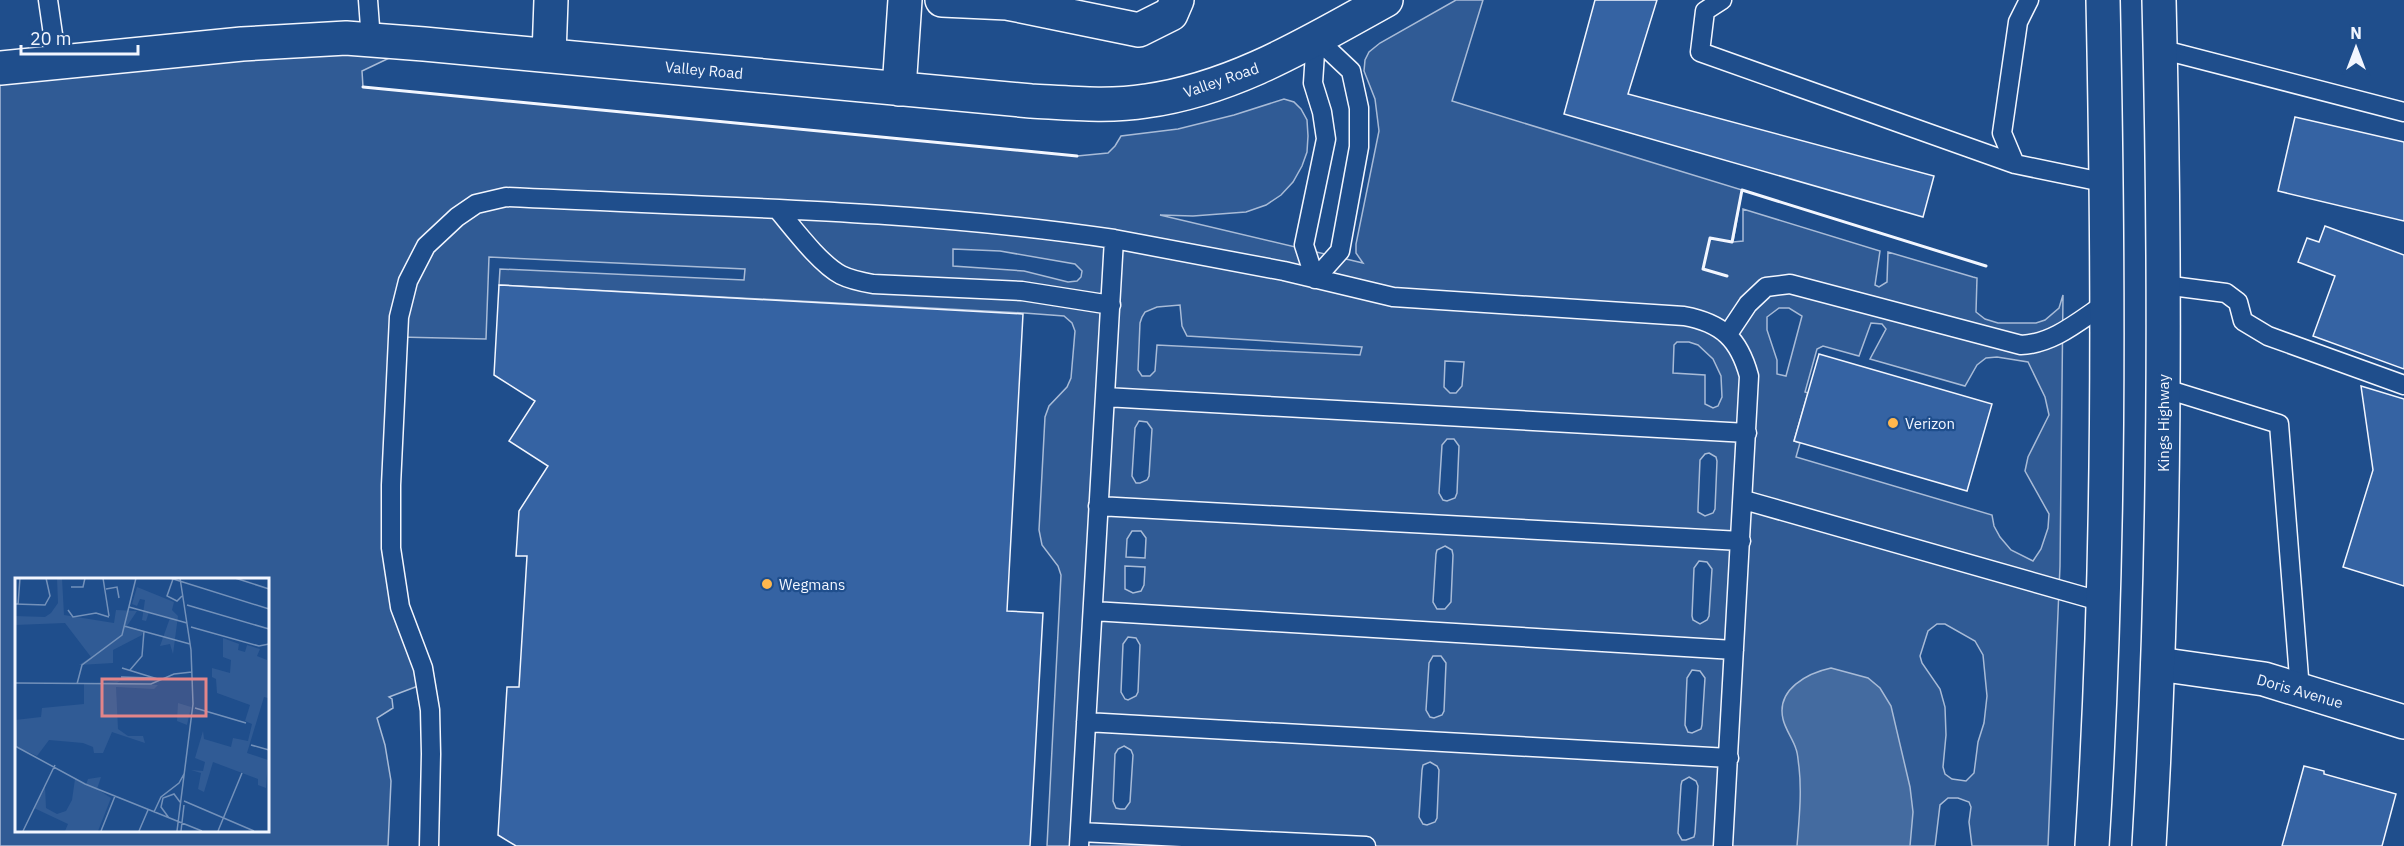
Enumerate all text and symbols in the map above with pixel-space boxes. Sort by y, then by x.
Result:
scale bar [21,18,138,56]
north arrow [2326,18,2386,78]
text: N [2350,23,2362,43]
text: 20 m [30,27,72,50]
street label: Valley Road [664,57,744,83]
street label: Valley Road [1181,58,1261,102]
street label: Kings Highway [2154,373,2173,472]
place label: Verizon [1905,414,1955,433]
marker: Verizon [1886,416,1900,430]
place label: Wegmans [779,575,845,594]
marker: Wegmans [760,577,774,591]
inset map [15,578,268,831]
street label: Doris Avenue [2255,670,2345,712]

